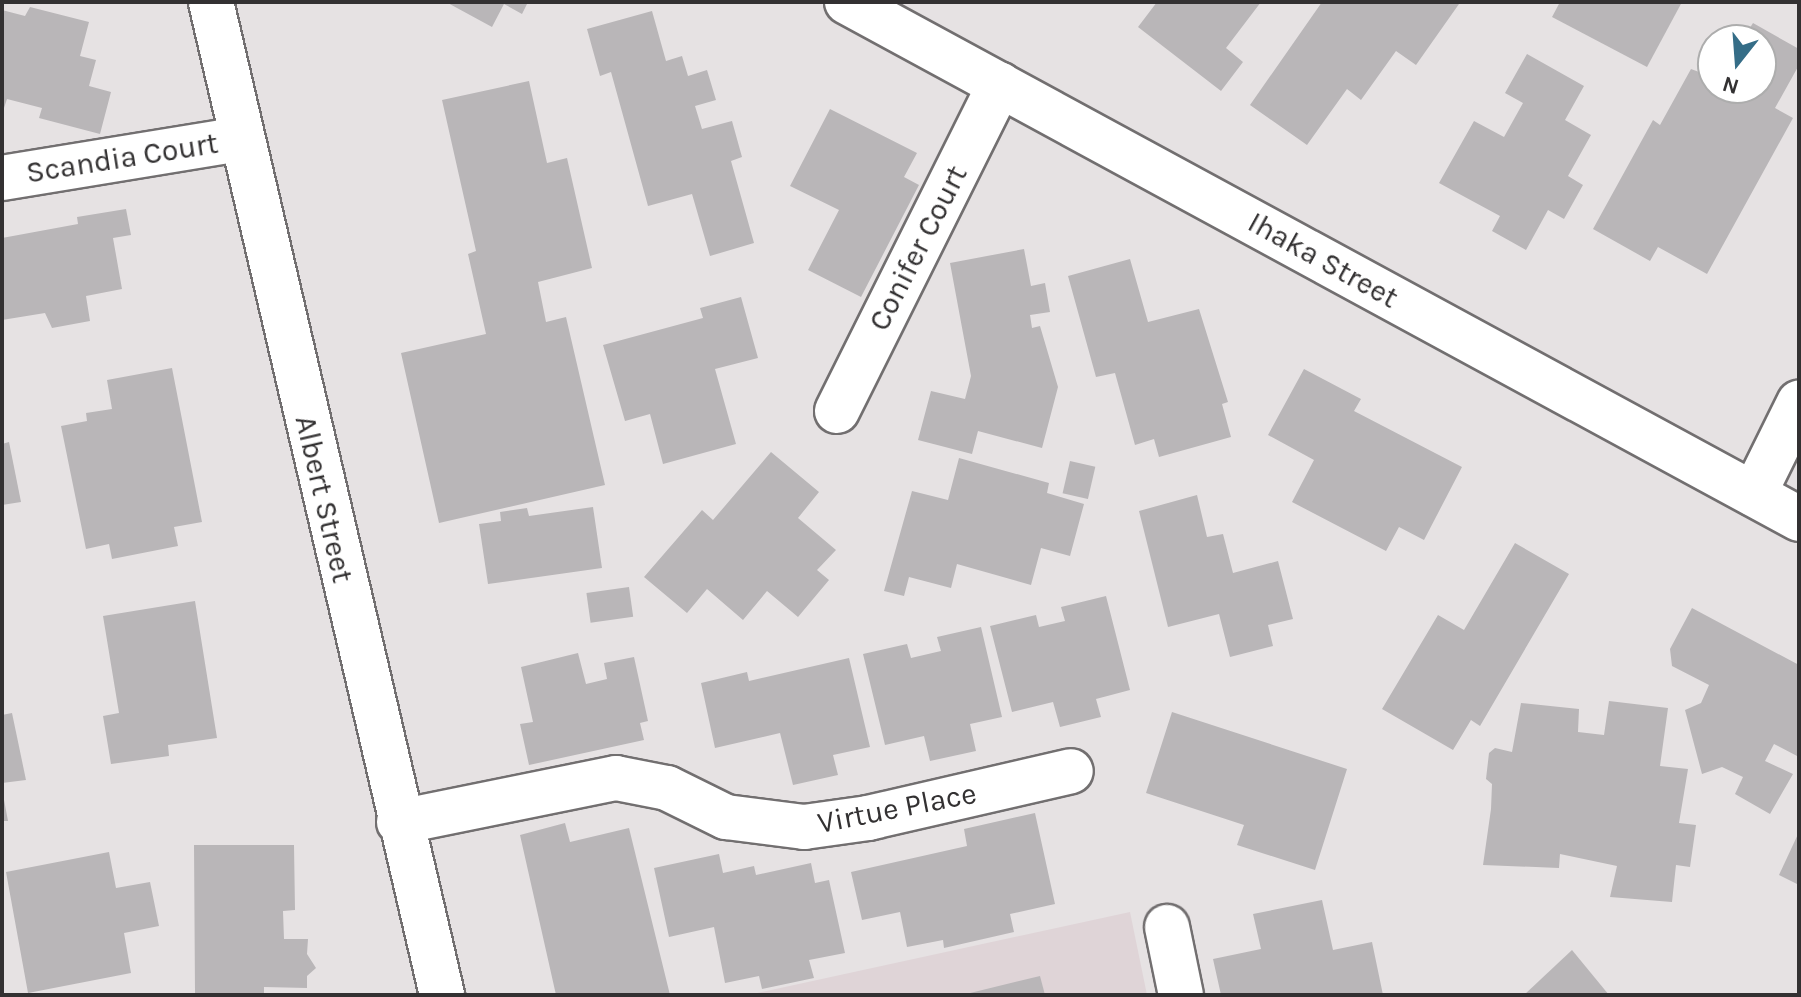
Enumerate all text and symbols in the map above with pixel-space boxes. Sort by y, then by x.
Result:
north arrow [1697,24,1777,104]
text: N [1719,70,1742,100]
street label: Scandia Court [24,125,220,191]
street label: Conifer Court [861,159,975,337]
street label: Ihaka Street [1242,204,1404,316]
street label: Albert Street [287,412,361,586]
street label: Virtue Place [815,775,979,841]

